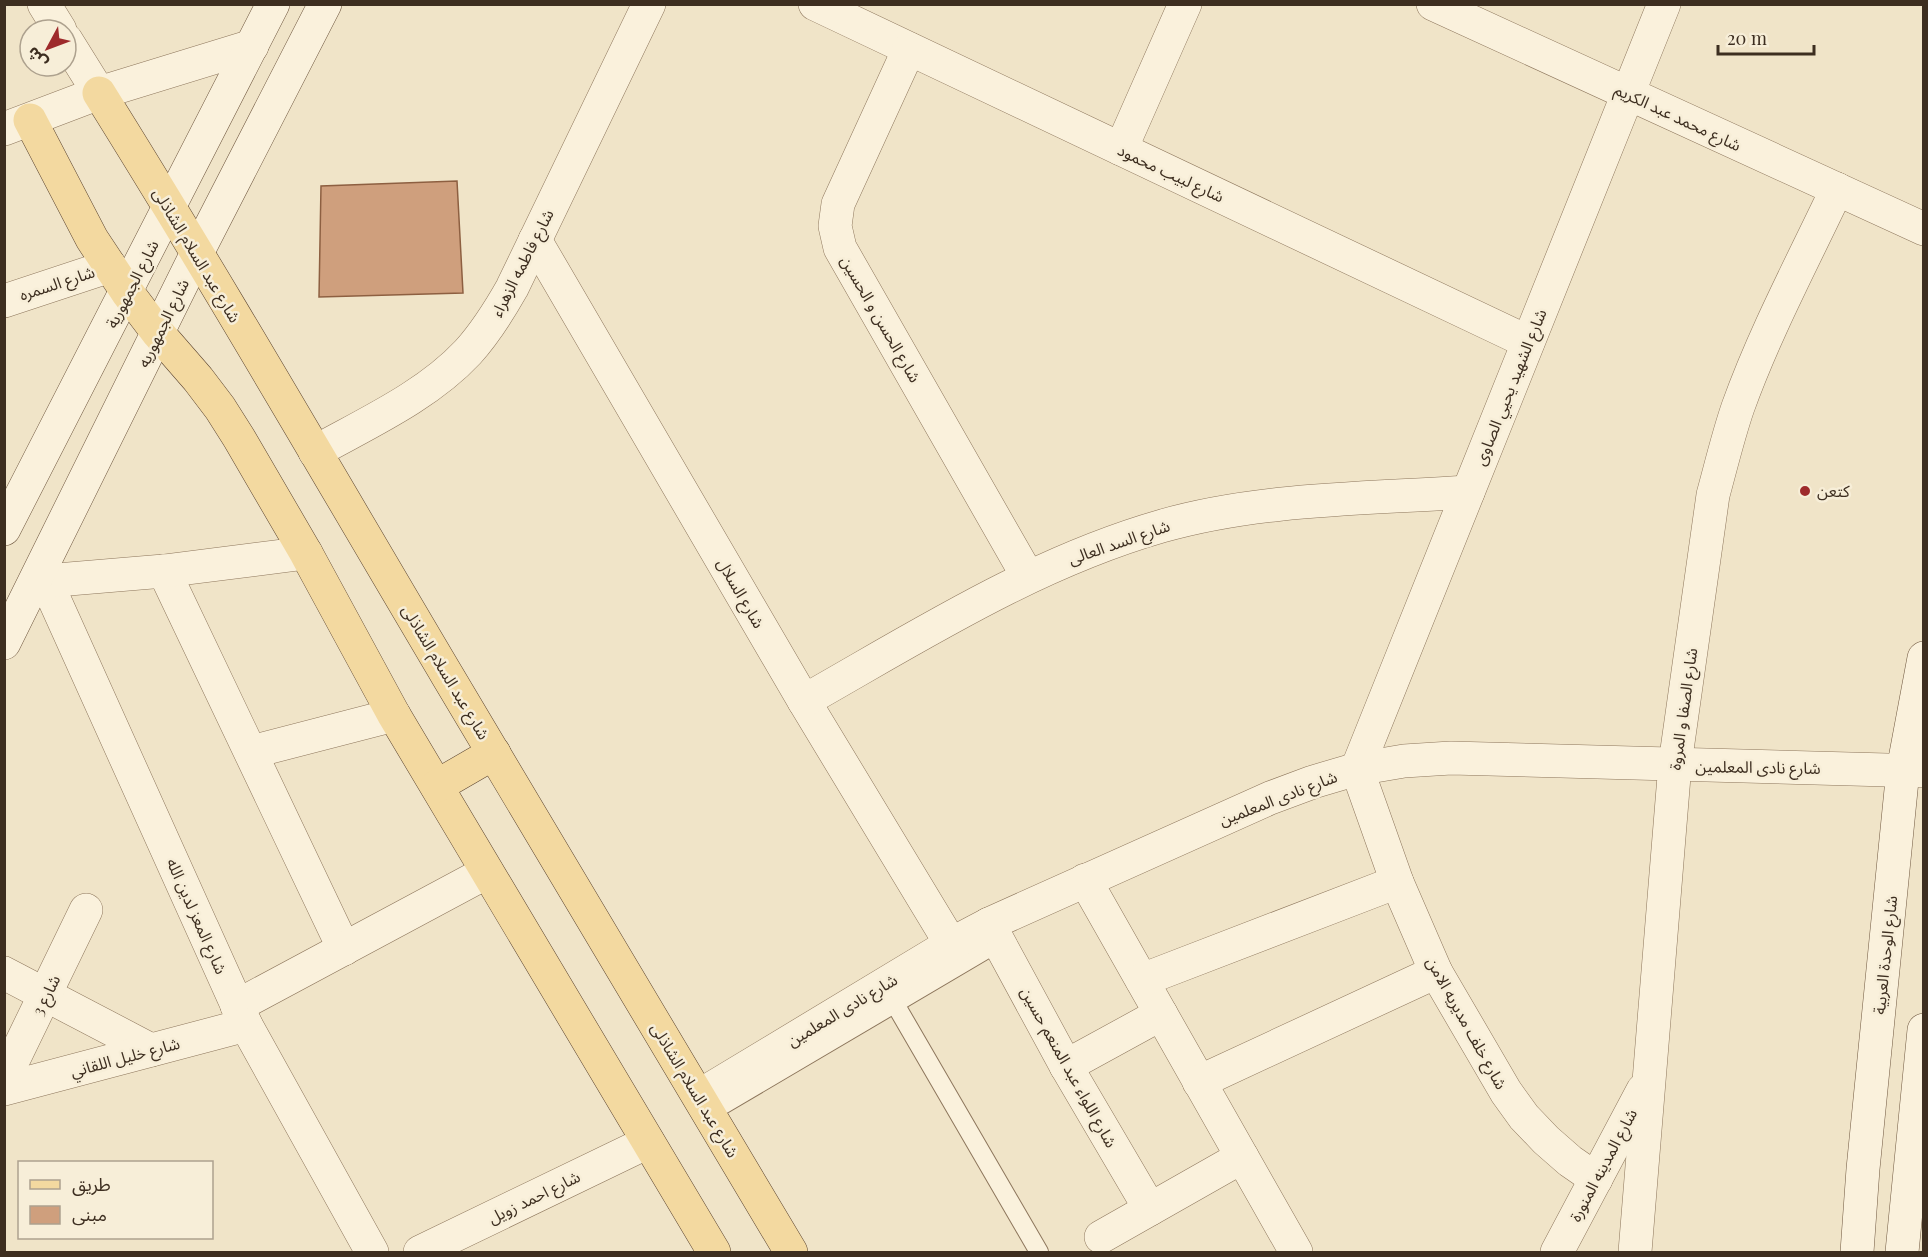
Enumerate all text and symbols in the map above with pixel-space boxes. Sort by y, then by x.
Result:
north arrow [18,18,78,78]
scale bar [1718,18,1814,56]
text: 20 m [1727,26,1767,50]
text: ش [21,43,51,73]
street label: شارع محمد عبد الكريم [1610,78,1745,158]
street label: شارع لبيب محمود [1113,139,1228,209]
street label: شارع عبد السلام الشاذلى [146,183,246,328]
street label: شارع فاطمه الزهراء [485,205,560,321]
street label: شارع الجمهورية [100,236,165,333]
street label: شارع الحسن و الحسين [834,252,926,387]
street label: شارع السمره [16,260,98,307]
street label: شارع الجمهوريه [132,275,196,372]
street label: شارع الشهيد يحيي الصاوى [1468,305,1553,469]
place label: كتعن [1817,480,1850,501]
marker: كتعن [1798,484,1812,498]
street label: شارع السد العالى [1065,514,1173,572]
street label: شارع السلال [710,554,770,633]
street label: شارع عبد السلام الشاذلى [395,600,495,745]
street label: شارع الصفا و المروة [1664,646,1704,772]
street label: شارع نادى المعلمين [1695,755,1821,781]
street label: شارع نادى المعلمين [1216,765,1341,833]
street label: شارع المعز لدين الله [160,855,232,978]
street label: شارع الوحدة العربية [1868,895,1904,1016]
street label: شارع خلف مديريه الامن [1420,953,1513,1094]
street label: شارع نادى المعلمين [783,968,902,1053]
street label: شارع 3 [27,971,67,1020]
street label: شارع اللواء عبد المنعم حسين [1014,983,1122,1152]
street label: شارع عبد السلام الشاذلى [644,1018,744,1163]
street label: شارع خليل اللقاني [68,1032,183,1084]
street label: شارع المدينه المنورة [1564,1105,1644,1226]
legend [18,1161,213,1239]
street label: شارع احمد زويل [484,1165,584,1231]
text: طريق [72,1172,111,1196]
text: مبنى [72,1202,107,1226]

